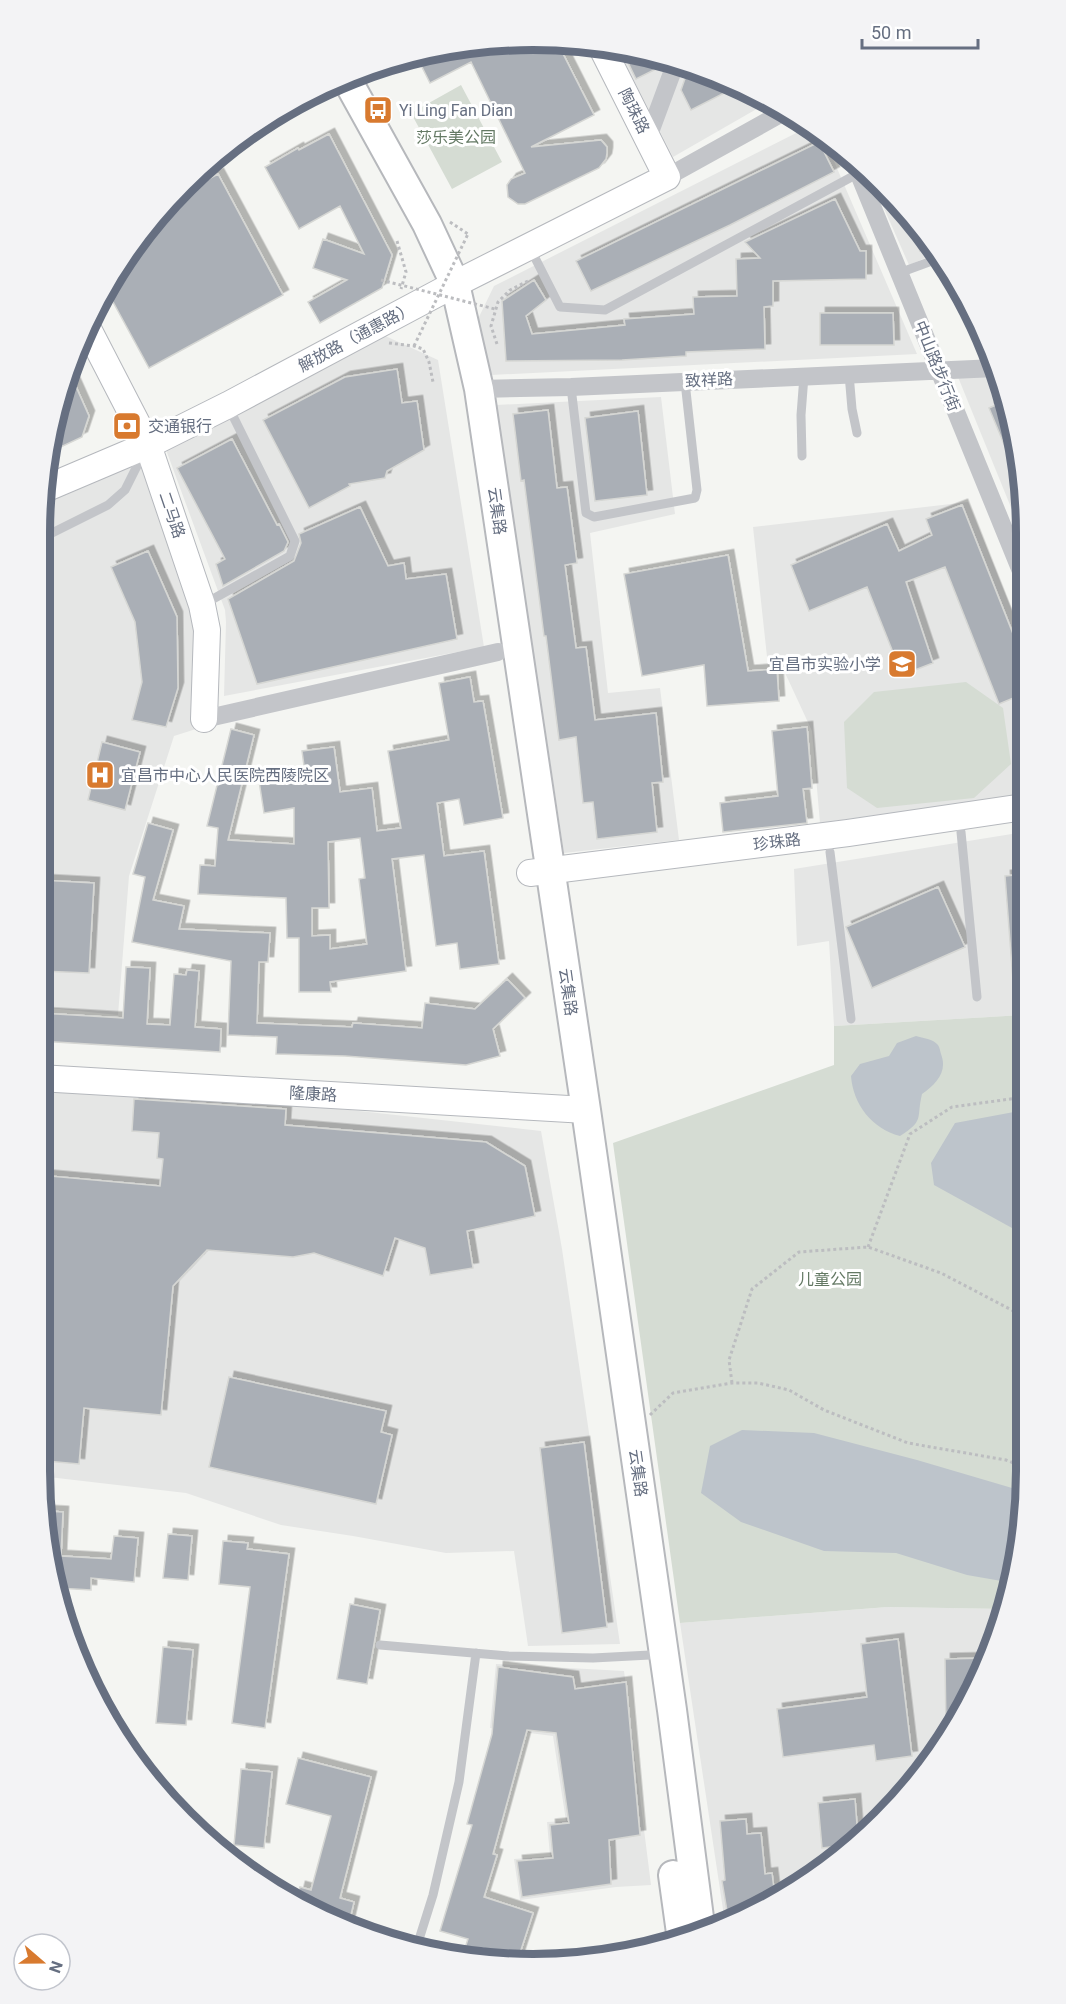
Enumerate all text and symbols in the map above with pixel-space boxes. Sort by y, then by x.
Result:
scale bar [862,12,978,50]
text: 50 m [871,22,911,43]
street label: 陶珠路 [615,85,653,137]
bus stop icon: Yi Ling Fan Dian [362,94,394,126]
place label: Yi Ling Fan Dian [399,101,513,120]
park label: 莎乐美公园 [416,128,496,147]
street label: 解放路（通惠路） [295,299,417,375]
street label: 中山路步行街 [910,318,964,414]
street label: 致祥路 [685,369,733,391]
bank icon: 交通银行 [111,410,143,442]
place label: 交通银行 [148,417,212,436]
street label: 云集路 [484,486,510,536]
street label: 二马路 [155,489,189,541]
school or university icon: 宜昌市实验小学 [886,648,918,680]
place label: 宜昌市实验小学 [769,655,881,674]
hospital icon: 宜昌市中心人民医院西陵院区 [84,759,116,791]
place label: 宜昌市中心人民医院西陵院区 [121,766,329,785]
street label: 珍珠路 [752,830,802,854]
street label: 云集路 [555,967,581,1017]
street label: 隆康路 [289,1083,337,1105]
park label: 儿童公园 [798,1270,862,1289]
street label: 云集路 [625,1448,651,1498]
north arrow [12,1932,72,1992]
text: N [45,1958,66,1976]

